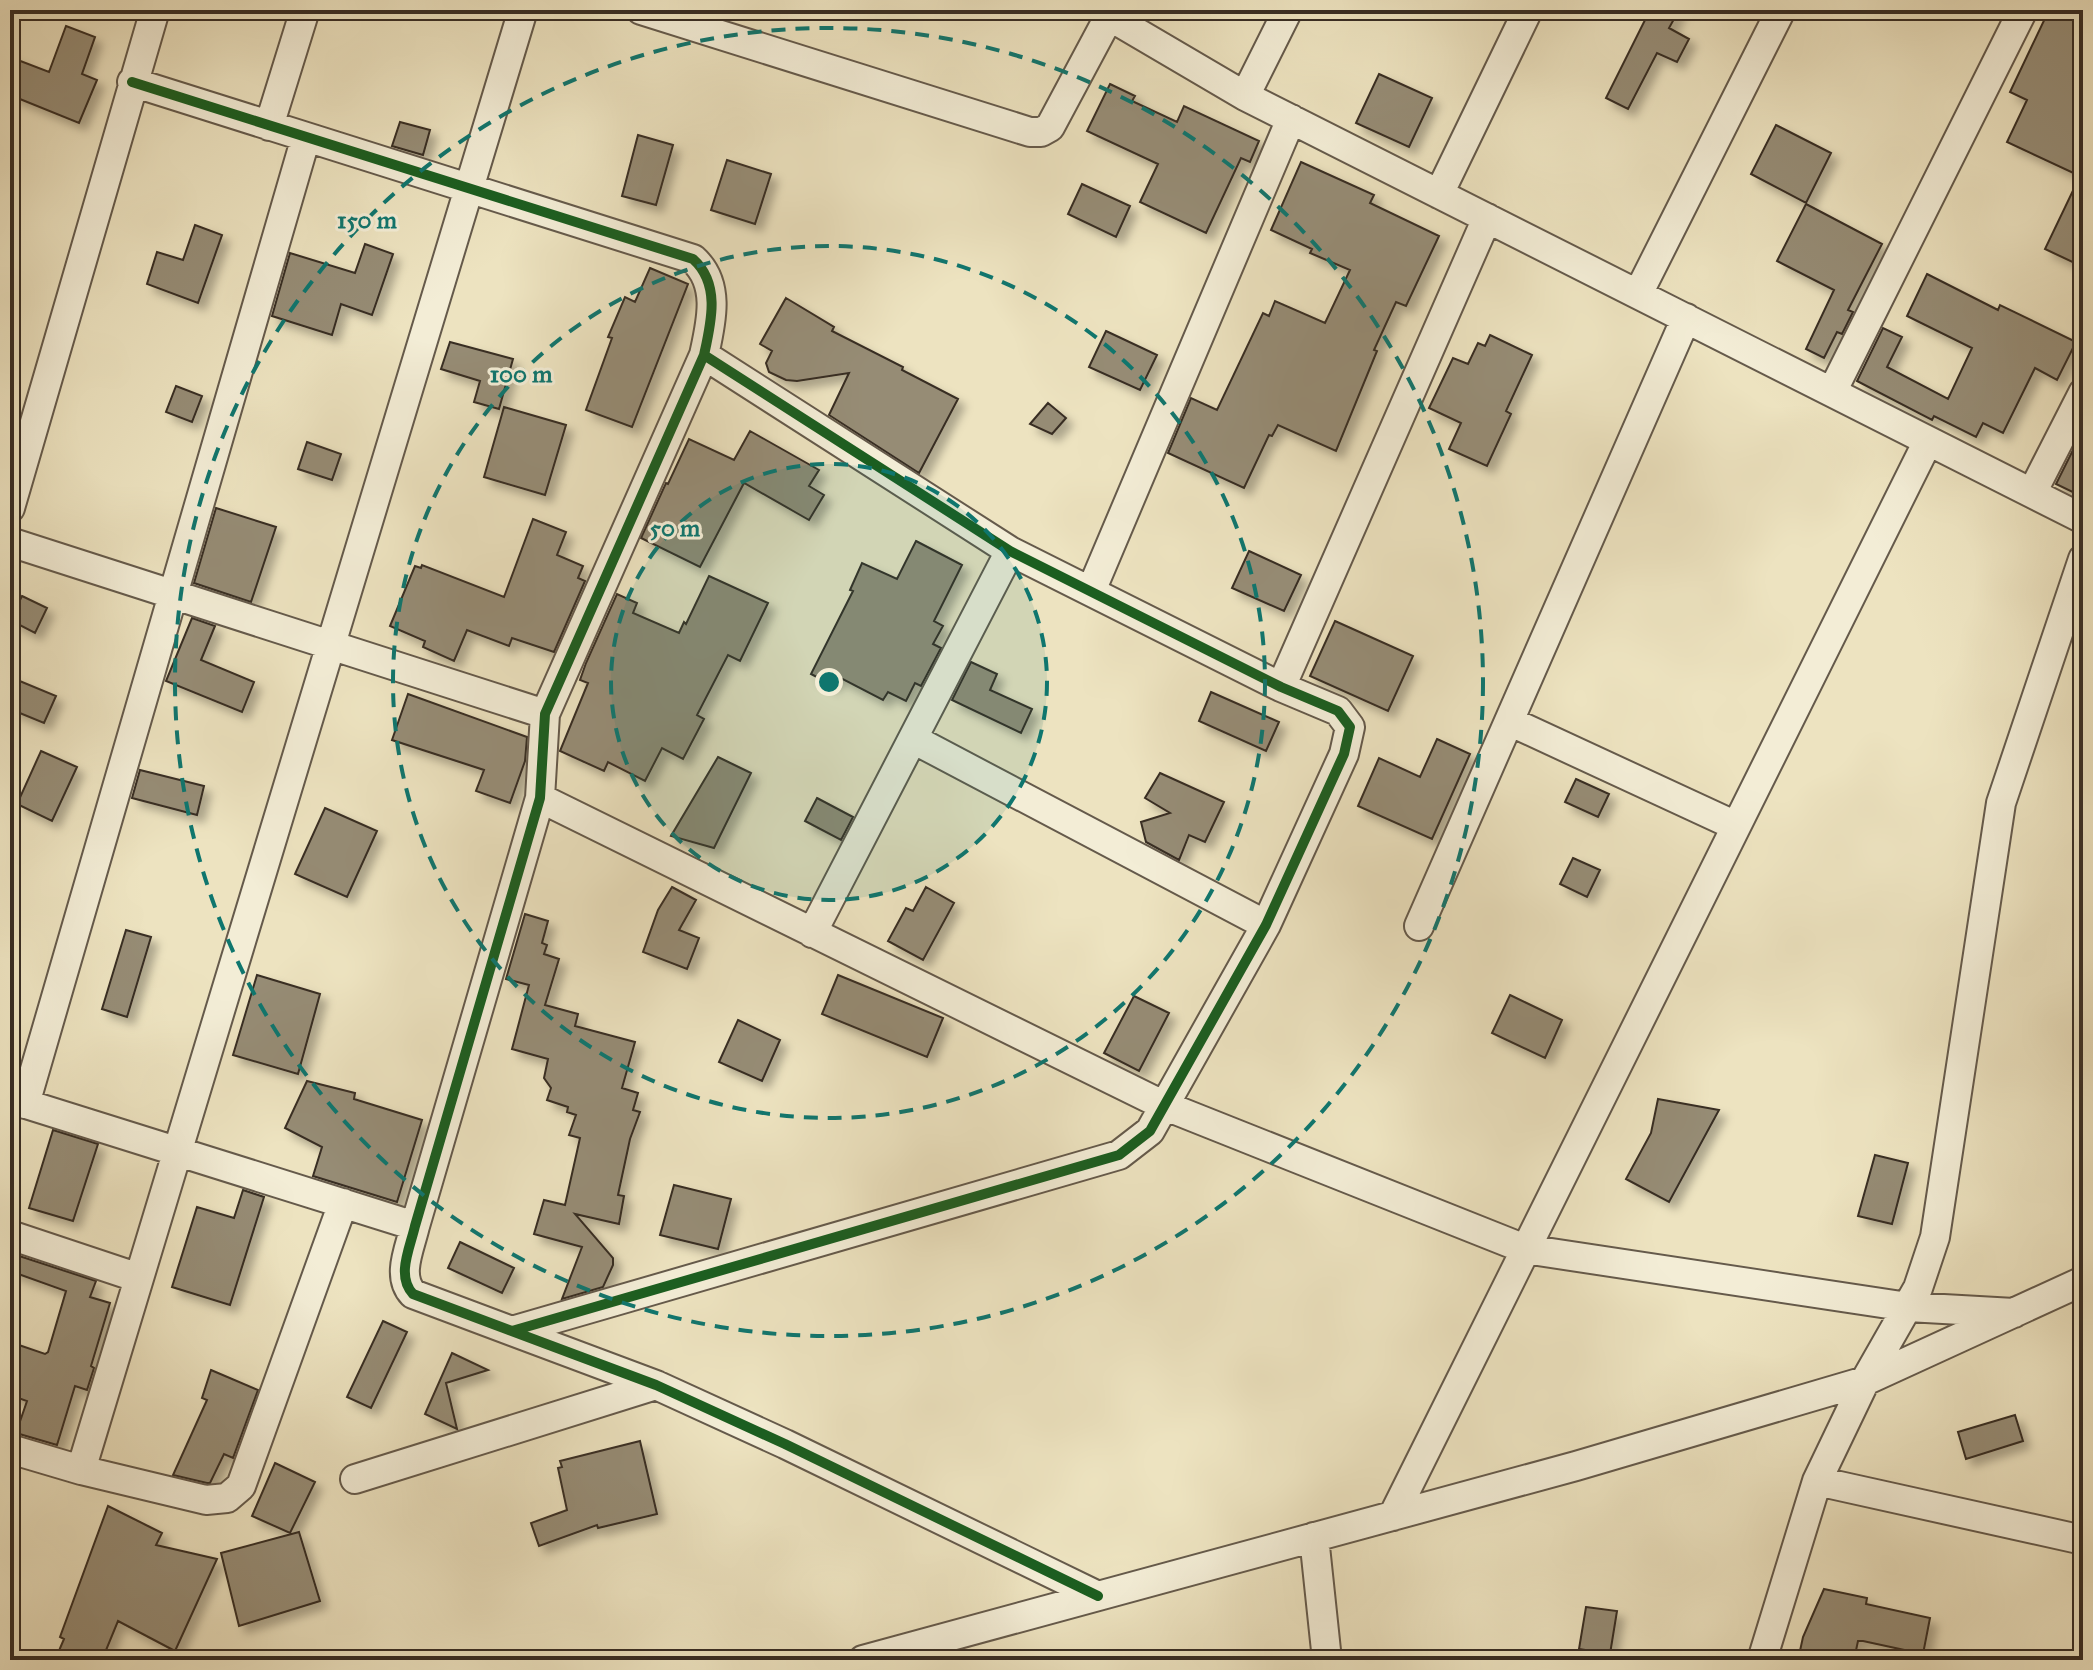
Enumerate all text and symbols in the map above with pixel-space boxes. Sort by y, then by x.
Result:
text: 150 m [337,205,398,235]
text: 100 m [490,359,553,389]
text: 50 m [650,513,701,543]
centre of rings [815,668,843,696]

